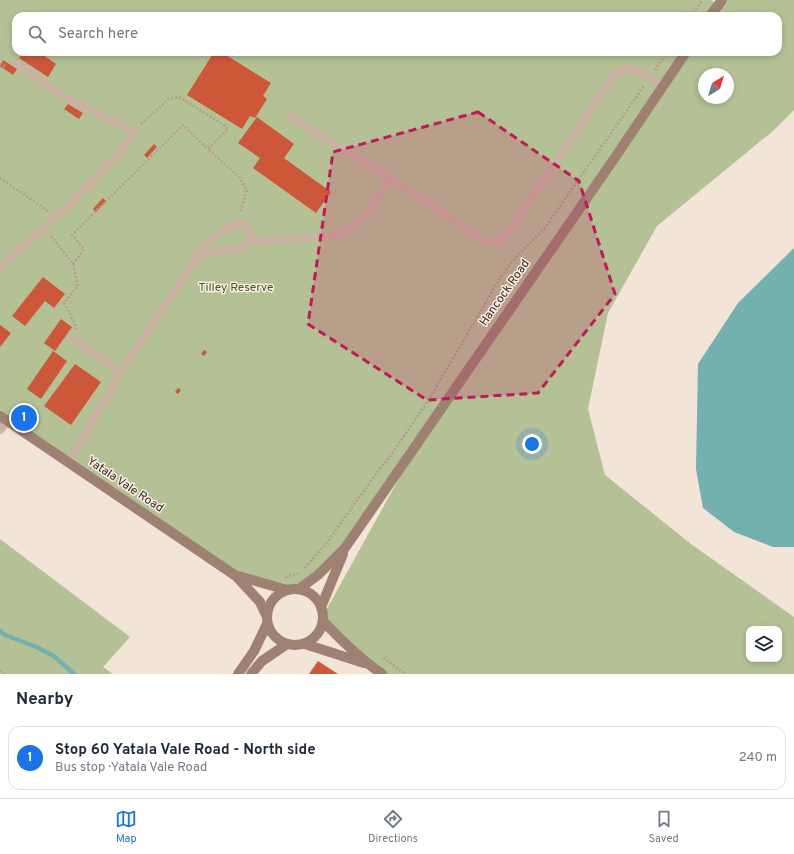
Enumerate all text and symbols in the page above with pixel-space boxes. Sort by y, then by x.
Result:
search box [12,12,782,56]
icon: search [26,23,48,45]
text: Search here [58,25,138,44]
north arrow [698,68,734,104]
street label: Hancock Road [476,257,534,329]
park label: Tilley Reserve [198,280,274,296]
pin: 1 [11,403,37,433]
your location [522,434,542,454]
street label: Yatala Vale Road [84,453,166,517]
map controls [746,626,782,662]
button: layers [746,626,782,662]
text: Nearby [16,689,73,711]
text: Stop 60 Yatala Vale Road - North side [55,741,316,760]
text: 1 [27,750,33,766]
text: 240 m [739,750,777,766]
text: Bus stop · Yatala Vale Road [55,760,207,776]
tab: Map [115,808,137,846]
tab: Directions [368,808,418,846]
tab: Saved [648,808,679,846]

